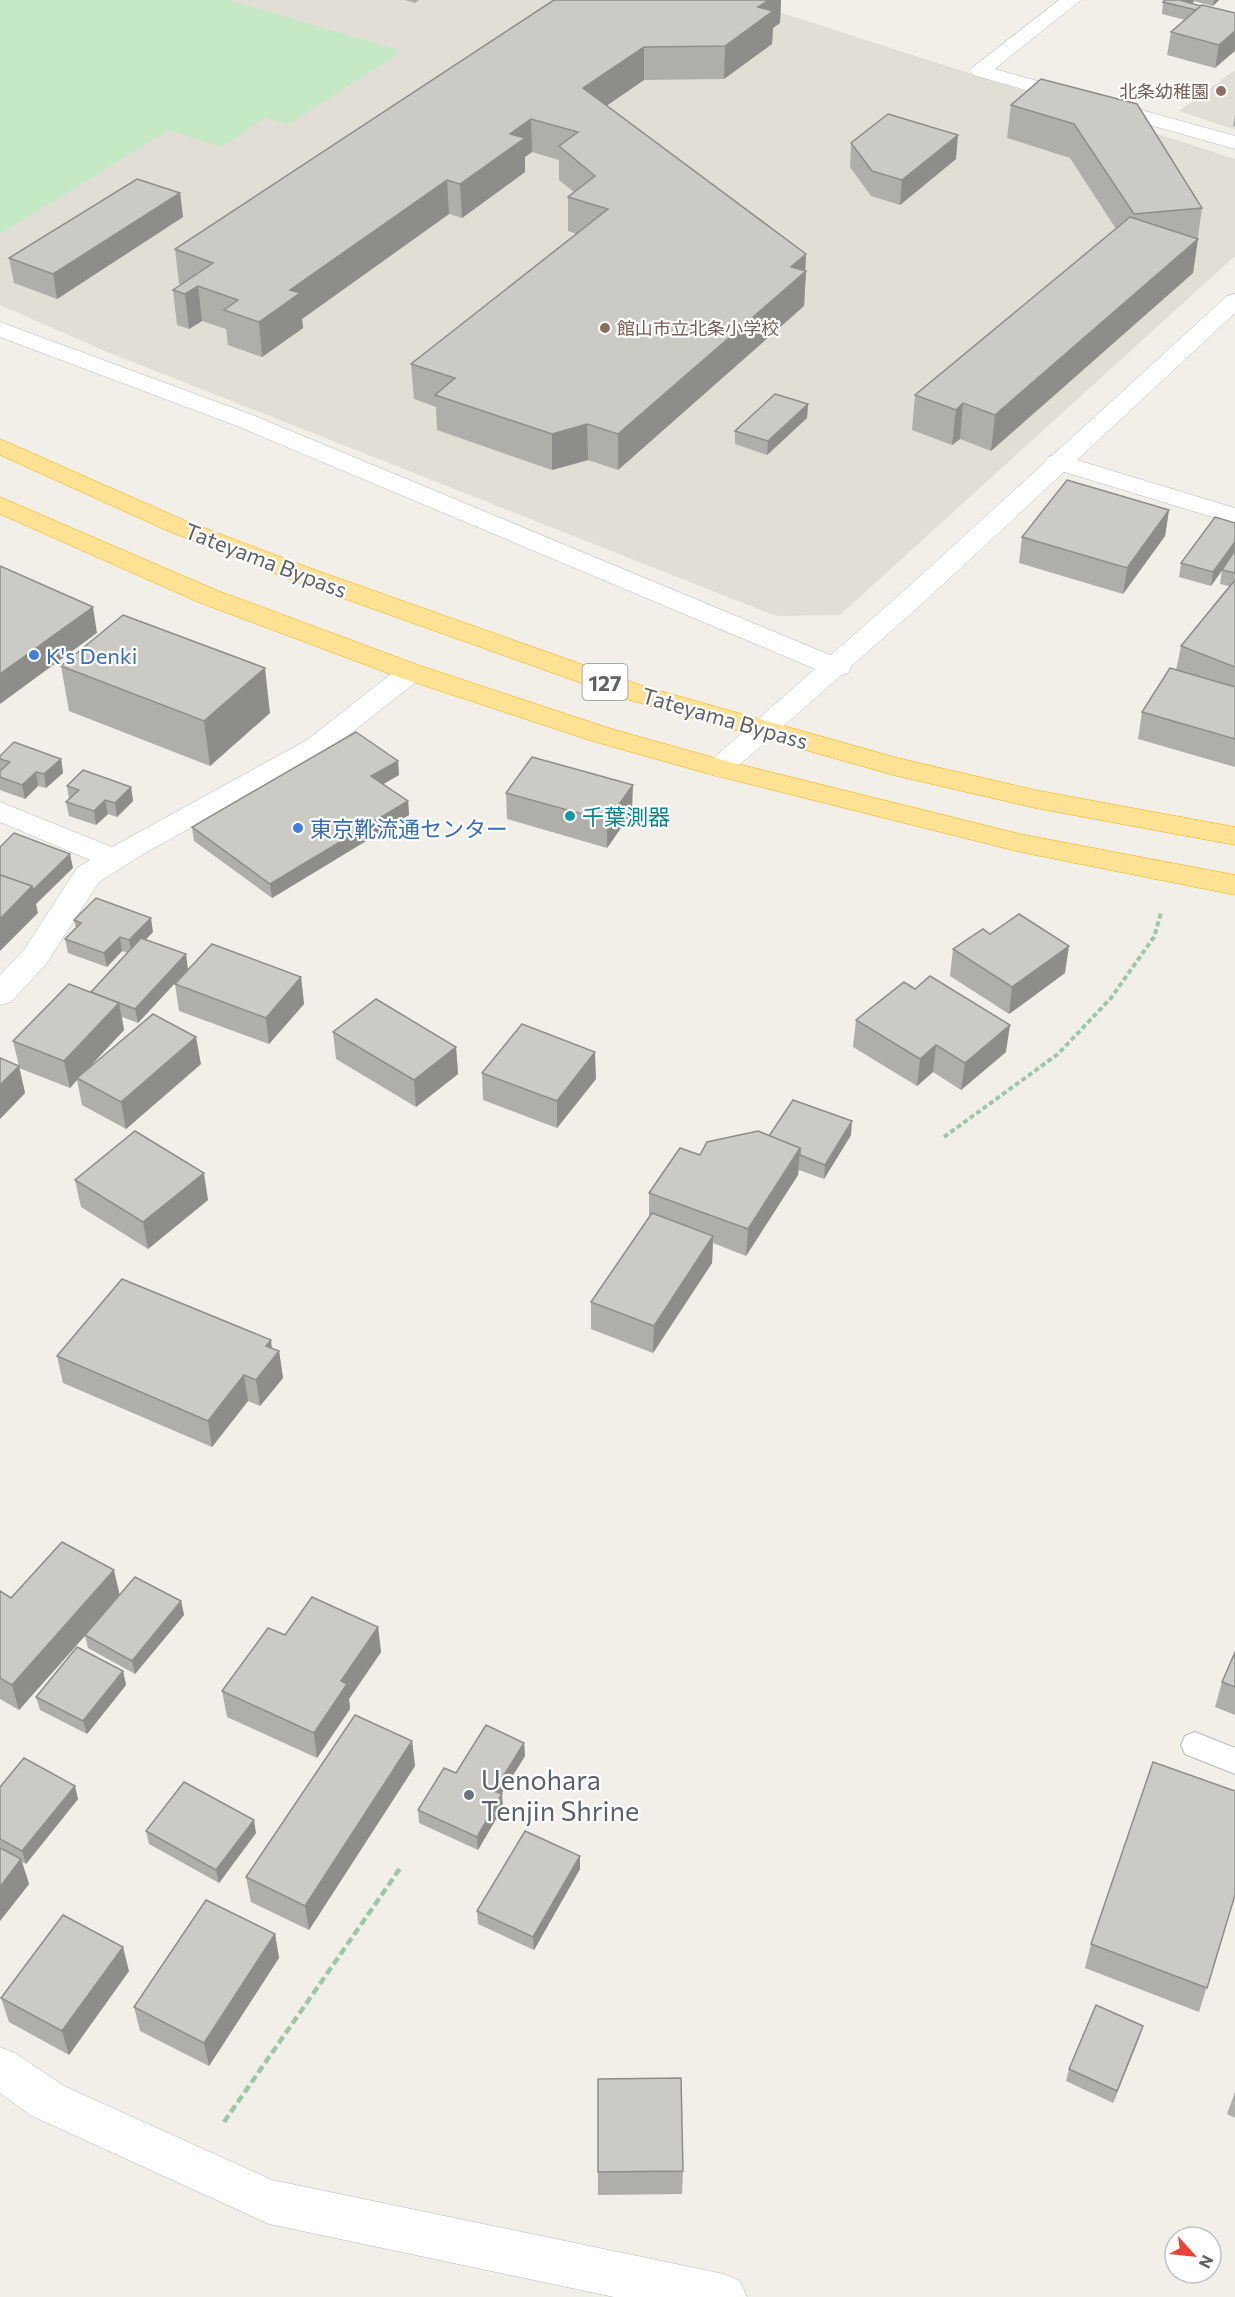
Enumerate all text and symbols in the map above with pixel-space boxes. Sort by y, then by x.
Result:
place label: 北条幼稚園 [1119,80,1209,102]
marker: 北条幼稚園 [1214,84,1228,98]
place label: 館山市立北条小学校 [617,317,779,339]
marker: 館山市立北条小学校 [598,321,612,335]
street label: Tateyama Bypass [181,517,351,603]
place label: K's Denki [46,642,137,669]
marker: K's Denki [27,648,41,662]
road number: 127 [582,664,628,700]
street label: Tateyama Bypass [639,681,811,755]
place label: 千葉測器 [582,803,670,830]
marker: 千葉測器 [563,809,577,823]
place label: 東京靴流通センター [310,815,508,842]
marker: 東京靴流通センター [291,821,305,835]
place label: Uenohara Tenjin Shrine [481,1763,639,1827]
marker: Uenohara Tenjin Shrine [462,1788,476,1802]
north arrow [1163,2225,1223,2285]
text: N [1196,2252,1218,2272]

